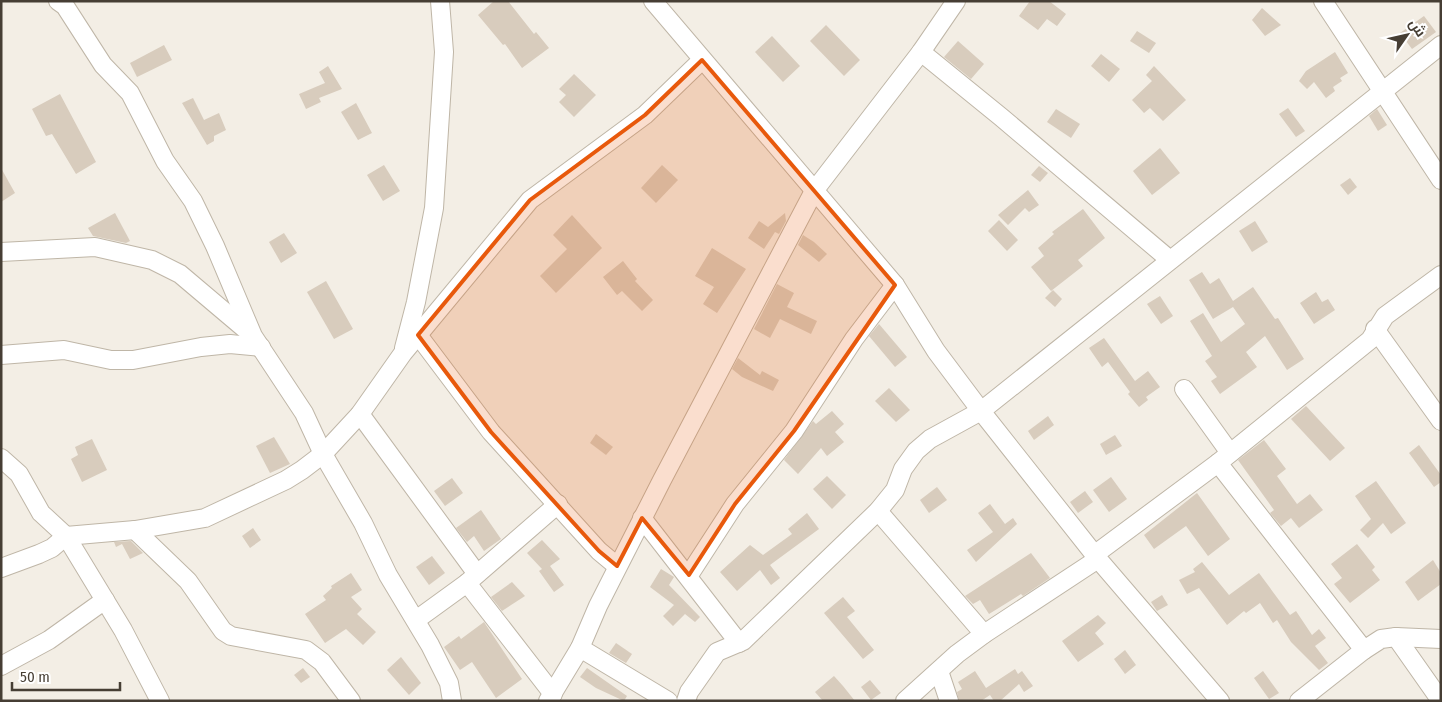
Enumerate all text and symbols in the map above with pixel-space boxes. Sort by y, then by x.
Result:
north arrow [1382,10,1432,60]
text: ش [1405,16,1429,40]
scale bar [12,660,120,692]
text: 50 m [20,668,50,686]

